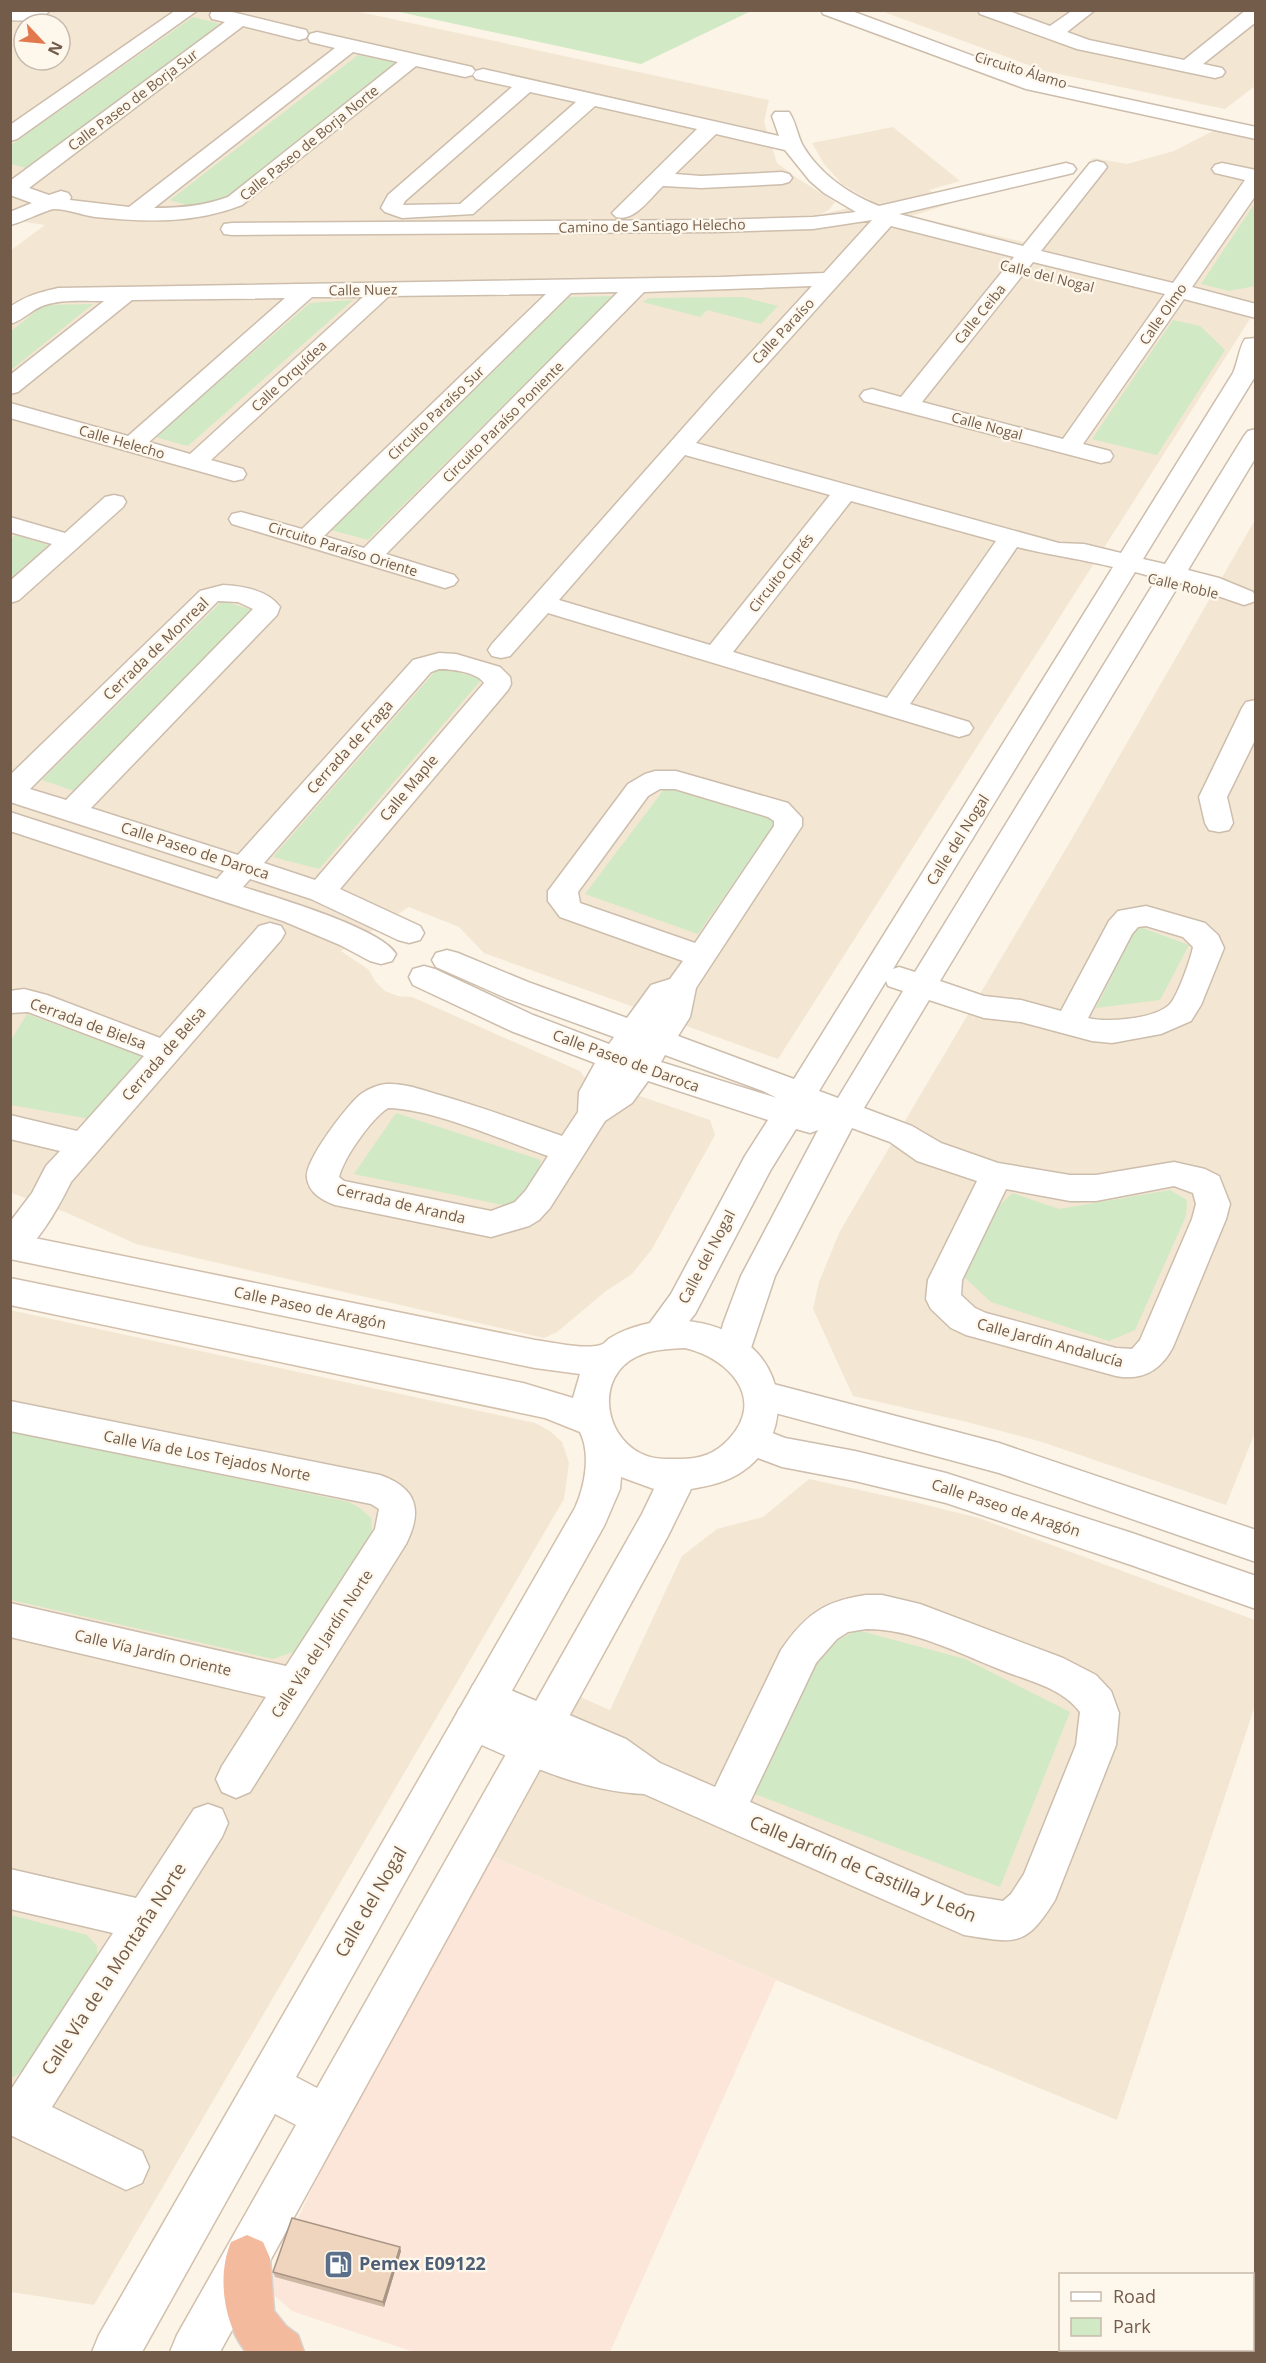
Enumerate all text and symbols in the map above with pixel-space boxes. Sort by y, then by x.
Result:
north arrow [12,12,72,72]
text: N [43,38,68,59]
street label: Calle Paseo de Borja Sur [64,44,202,155]
street label: Circuito Álamo [973,46,1070,93]
street label: Calle Paseo de Borja Norte [235,80,382,205]
street label: Camino de Santiago Helecho [558,214,746,237]
street label: Calle del Nogal [998,255,1096,296]
street label: Calle Nuez [328,279,398,300]
street label: Calle Olmo [1134,279,1191,348]
street label: Calle Ceiba [950,280,1010,348]
street label: Calle Paraíso [747,294,818,368]
street label: Calle Orquídea [247,336,330,416]
street label: Circuito Paraíso Poniente [438,357,568,486]
street label: Circuito Paraíso Sur [383,361,488,464]
street label: Calle Nogal [949,407,1025,444]
street label: Calle Helecho [77,420,167,463]
street label: Circuito Paraíso Oriente [266,517,420,580]
street label: Circuito Ciprés [744,529,818,616]
street label: Calle Roble [1146,568,1221,603]
street label: Cerrada de Monreal [98,593,213,704]
street label: Cerrada de Fraga [302,695,397,798]
street label: Calle Maple [375,750,442,825]
street label: Calle del Nogal [921,790,993,889]
street label: Calle Paseo de Daroca [119,817,272,883]
street label: Cerrada de Bielsa [27,993,149,1053]
street label: Cerrada de Belsa [117,1002,210,1105]
street label: Calle Paseo de Daroca [550,1024,703,1096]
street label: Cerrada de Aranda [335,1178,468,1228]
street label: Calle del Nogal [673,1206,739,1307]
street label: Calle Paseo de Aragón [232,1281,388,1333]
street label: Calle Jardín Andalucía [975,1313,1126,1371]
street label: Calle Vía de Los Tejados Norte [102,1425,312,1485]
street label: Calle Paseo de Aragón [929,1474,1083,1541]
street label: Calle Vía del Jardín Norte [266,1566,377,1721]
street label: Calle Vía Jardín Oriente [73,1624,234,1680]
street label: Calle Jardín de Castilla y León [746,1809,980,1927]
street label: Calle del Nogal [329,1842,412,1961]
street label: Calle Vía de la Montaña Norte [35,1858,191,2079]
fuel station icon: Pemex E09122 [322,2248,354,2280]
place label: Pemex E09122 [359,2251,486,2275]
legend [1059,2273,1254,2351]
text: Road [1113,2284,1156,2308]
text: Park [1113,2314,1151,2338]

